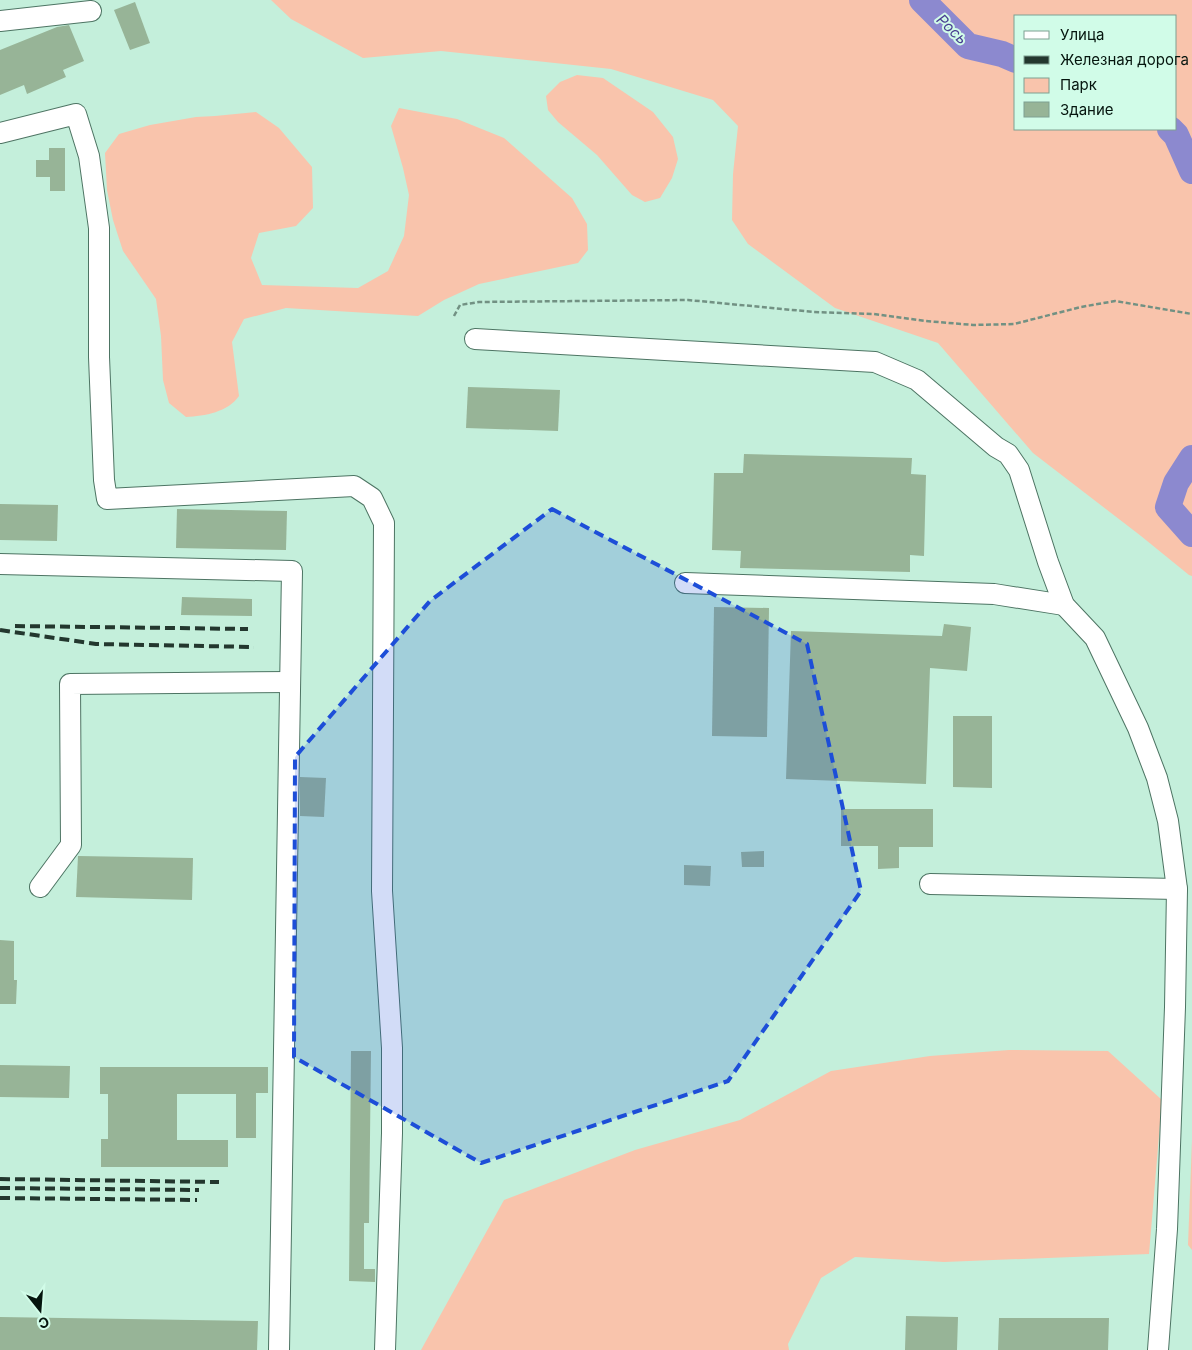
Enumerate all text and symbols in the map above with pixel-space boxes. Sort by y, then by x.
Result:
water label: Рось [933,10,971,48]
legend [1014,15,1177,130]
text: Улица [1060,25,1104,44]
text: Железная дорога [1060,50,1189,69]
text: Парк [1060,75,1097,94]
text: Здание [1060,100,1114,119]
north arrow [15,1285,65,1335]
text: С [37,1313,51,1333]

